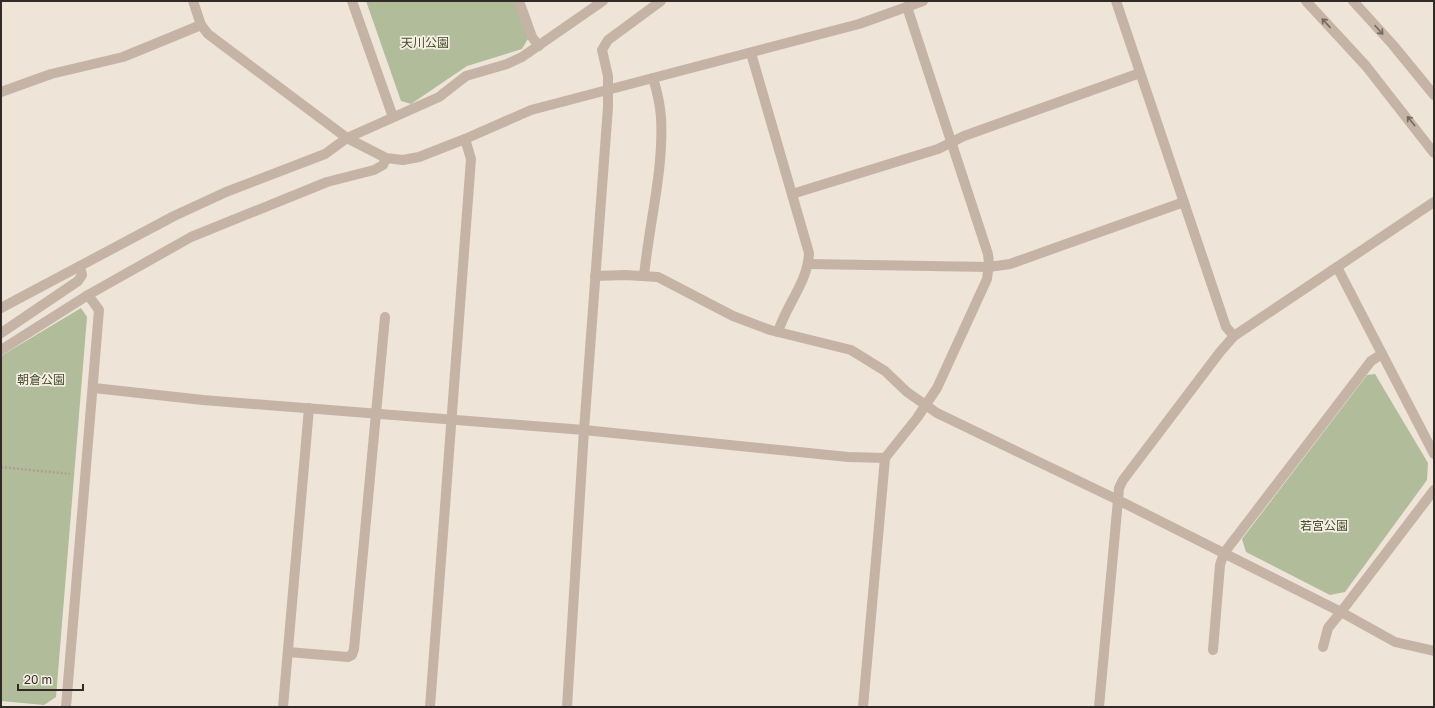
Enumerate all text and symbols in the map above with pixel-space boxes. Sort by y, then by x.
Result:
one-way arrow [1322,18,1331,28]
one-way arrow [1374,25,1384,35]
park label: 天川公園 [401,35,449,50]
one-way arrow [1406,116,1415,127]
park label: 朝倉公園 [17,372,65,387]
park label: 若宮公園 [1300,518,1348,533]
scale bar [18,666,83,692]
text: 20 m [24,672,52,687]

